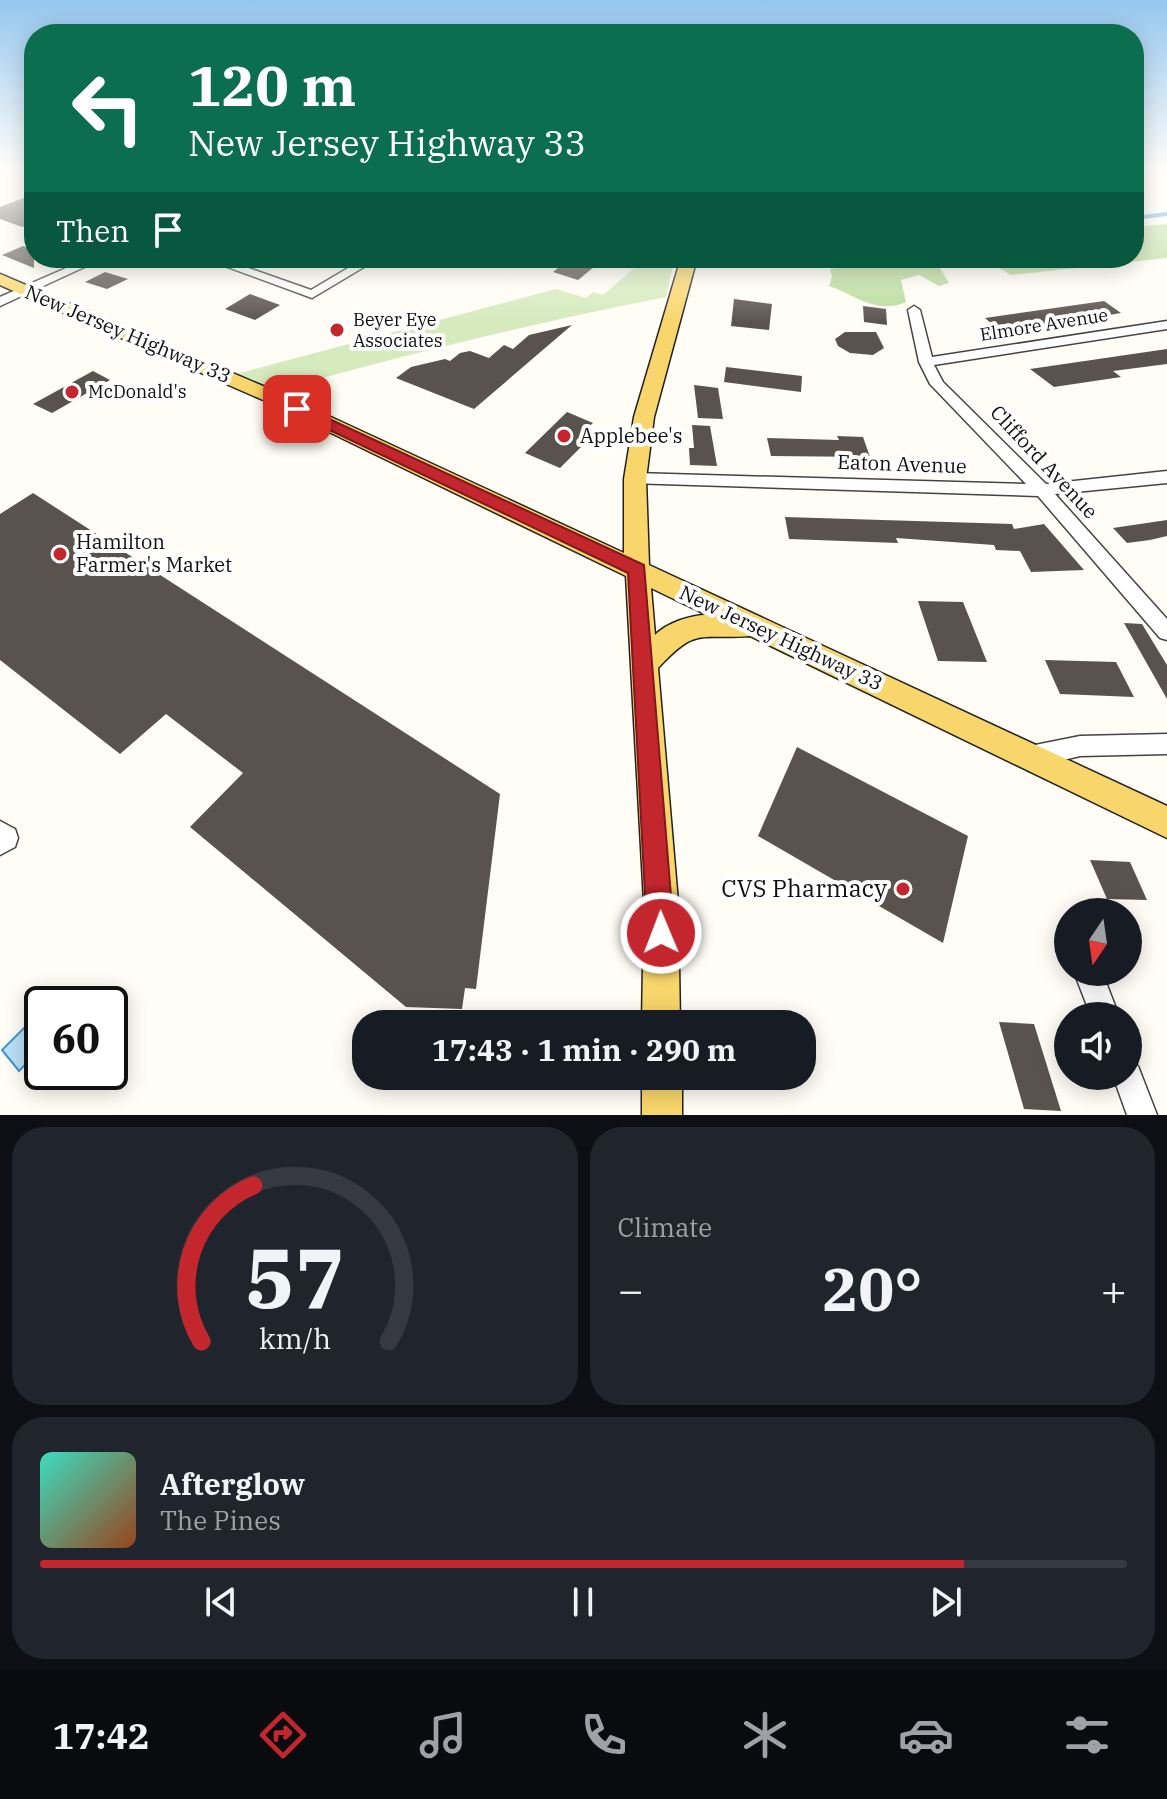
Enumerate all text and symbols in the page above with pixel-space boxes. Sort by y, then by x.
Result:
text: 120 m [188,49,356,121]
icon: left [56,56,160,160]
text: New Jersey Highway 33 [188,119,586,166]
icon: arrive [146,208,190,252]
text: Then [56,211,130,250]
street label: New Jersey Highway 33 [21,278,235,389]
street label: Elmore Avenue [978,303,1110,346]
place label: Beyer Eye Associates [353,308,443,352]
marker: Beyer Eye Associates [328,321,346,339]
pin [263,375,331,443]
place label: McDonald's [88,380,187,403]
marker: McDonald's [63,383,81,401]
icon: arrive [275,387,319,431]
street label: Clifford Avenue [985,399,1104,524]
place label: Applebee's [580,422,683,449]
marker: Applebee's [555,427,573,445]
street label: Eaton Avenue [837,448,967,479]
place label: Hamilton Farmer's Market [76,528,232,578]
marker: Hamilton Farmer's Market [51,545,69,563]
street label: New Jersey Highway 33 [675,579,887,697]
place label: CVS Pharmacy [721,872,887,904]
marker: CVS Pharmacy [894,880,912,898]
position arrow [619,891,703,975]
north arrow [1054,898,1142,986]
map controls [1054,898,1142,1090]
speed limit sign: 60 [24,986,128,1090]
button: sound [1054,1002,1142,1090]
text: 17:43 · 1 min · 290 m [432,1030,736,1069]
text: Climate [618,1210,712,1244]
text: 57 [245,1223,345,1331]
text: 20° [822,1249,922,1328]
text: − [618,1261,644,1318]
text: + [1101,1261,1127,1318]
text: km/h [259,1320,331,1357]
text: Afterglow [160,1464,305,1503]
text: The Pines [160,1503,281,1537]
icon: previous [199,1580,243,1624]
icon: pause [561,1580,605,1624]
icon: next [924,1580,968,1624]
icon: directions [255,1707,311,1763]
icon: music [415,1707,471,1763]
icon: phone [576,1707,632,1763]
icon: climate [737,1707,793,1763]
icon: car [898,1707,954,1763]
icon: filters [1059,1707,1115,1763]
text: 17:42 [52,1712,150,1759]

